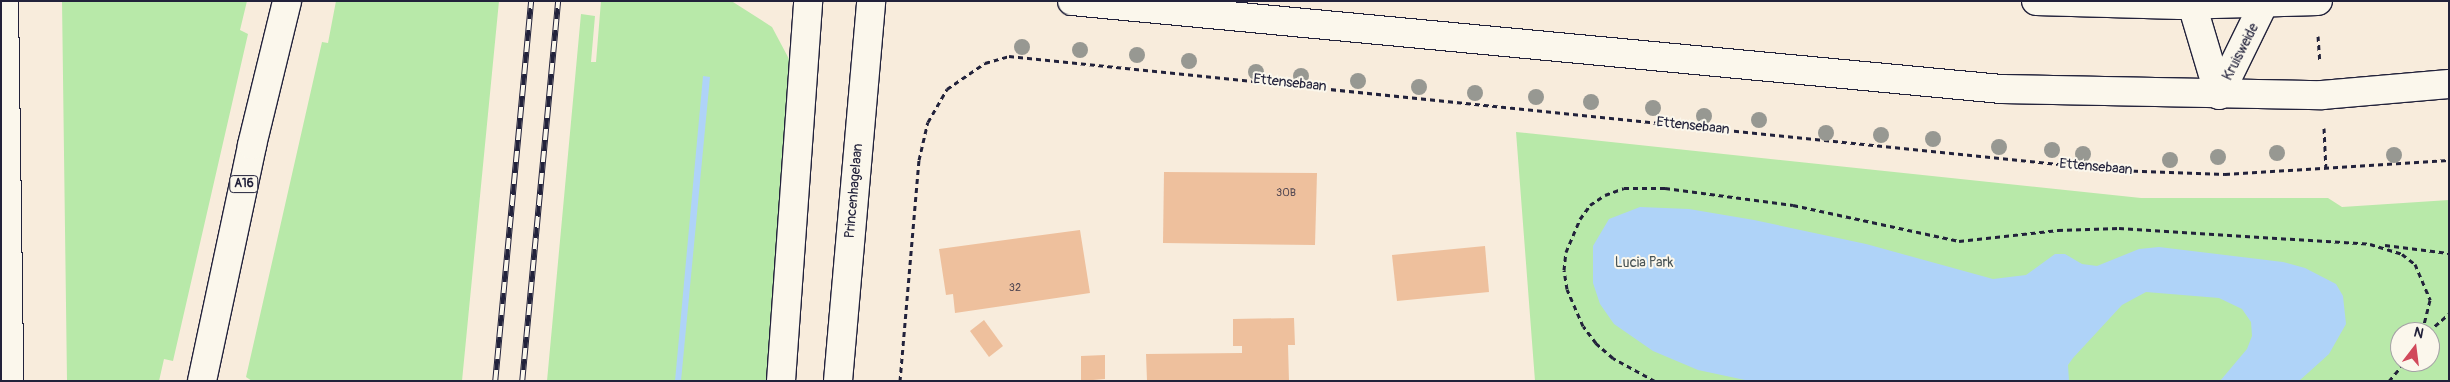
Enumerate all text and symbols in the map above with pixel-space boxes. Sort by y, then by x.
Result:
street label: Kruisweide [2219,21,2263,83]
street label: Ettensebaan [1253,71,1327,95]
street label: Ettensebaan [1656,114,1730,138]
street label: Princenhagelaan [841,143,867,239]
street label: Ettensebaan [2059,155,2133,179]
road number: A16 [229,174,259,193]
house number: 30B [1276,186,1296,200]
park label: Lucia Park [1615,255,1673,271]
house number: 32 [1009,281,1021,295]
north arrow [2390,322,2440,372]
text: N [2412,324,2426,342]

